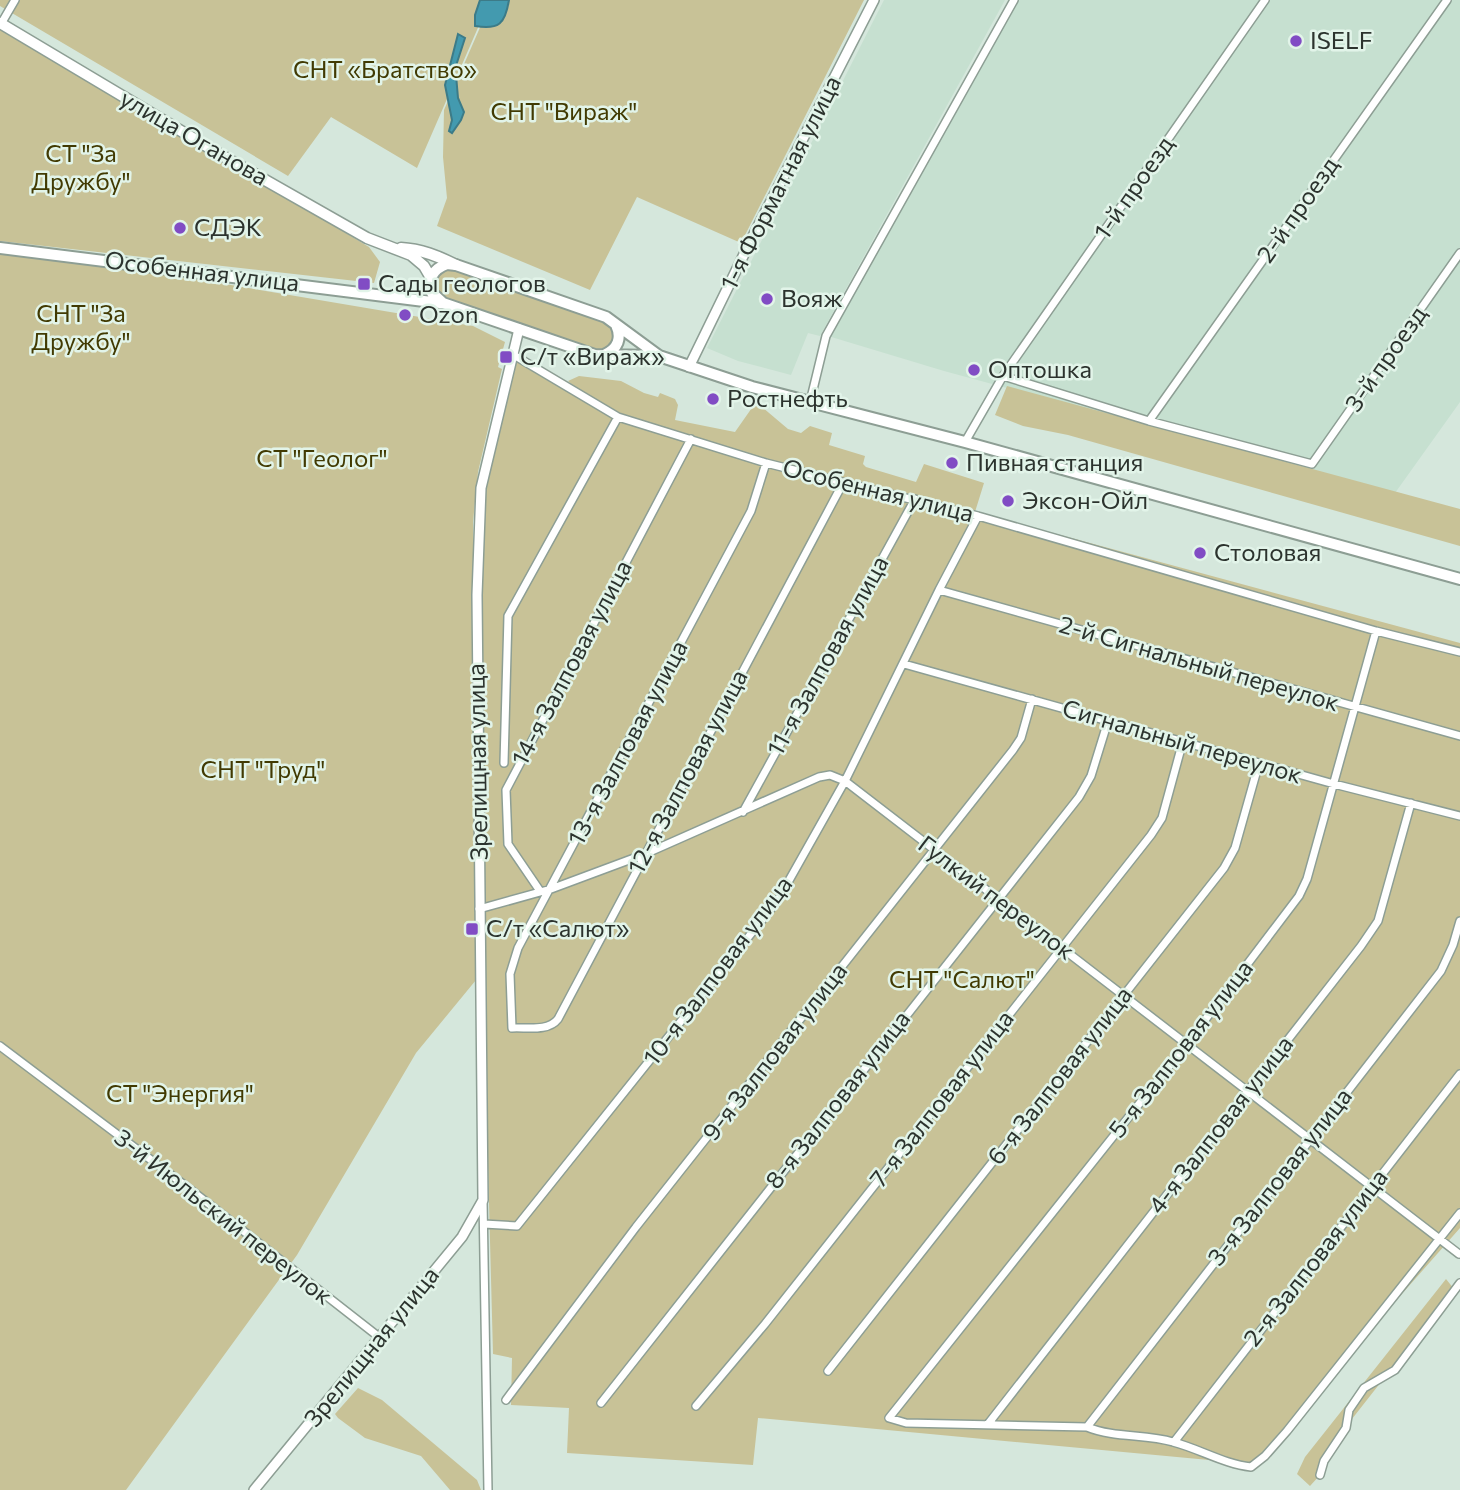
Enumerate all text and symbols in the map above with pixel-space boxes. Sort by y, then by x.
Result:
place label: ISELF [1310,25,1373,54]
marker: ISELF [1288,33,1304,49]
park label: СНТ «Братство» [293,54,477,83]
street label: 1-я Форматная улица [713,70,846,294]
street label: улица Оганова [116,83,274,191]
park label: СНТ "Вираж" [490,96,638,125]
street label: 1-й проезд [1087,130,1179,244]
park label: СТ "За Дружбу" [31,138,131,195]
street label: 2-й проезд [1250,151,1344,268]
place label: СДЭК [194,212,262,241]
marker: СДЭК [172,220,188,236]
street label: Особенная улица [103,244,301,297]
place label: Сады геологов [378,268,546,297]
marker: Сады геологов [356,276,372,292]
place label: Вояж [781,283,843,312]
marker: Вояж [759,291,775,307]
park label: СНТ "За Дружбу" [31,298,131,355]
place label: Ozon [419,299,479,328]
street label: 3-й проезд [1338,300,1432,417]
marker: Ozon [397,307,413,323]
place label: С/т «Вираж» [520,341,665,370]
marker: С/т «Вираж» [498,349,514,365]
place label: Оптошка [988,354,1092,383]
marker: Оптошка [966,362,982,378]
place label: Ростнефть [727,383,848,412]
marker: Ростнефть [705,391,721,407]
park label: СТ "Геолог" [256,443,388,472]
place label: Пивная станция [966,447,1143,476]
street label: Особенная улица [780,452,977,527]
marker: Пивная станция [944,455,960,471]
place label: Эксон-Ойл [1022,485,1148,514]
marker: Эксон-Ойл [1000,493,1016,509]
place label: Столовая [1214,537,1321,566]
marker: Столовая [1192,545,1208,561]
street label: 11-я Залповая улица [760,550,894,760]
street label: 14-я Залповая улица [504,555,637,770]
street label: 2-й Сигнальный переулок [1056,609,1343,716]
street label: 13-я Залповая улица [560,635,693,849]
street label: Зрелищная улица [460,663,493,861]
street label: 12-я Залповая улица [621,664,753,878]
street label: Сигнальный переулок [1059,692,1306,789]
park label: СНТ "Труд" [200,754,326,783]
street label: Гулкий переулок [913,829,1081,965]
street label: 10-я Залповая улица [636,870,797,1070]
place label: С/т «Салют» [486,913,630,942]
marker: С/т «Салют» [464,921,480,937]
street label: 5-я Залповая улица [1102,954,1258,1143]
street label: 9-я Залповая улица [695,956,852,1146]
park label: СНТ "Салют" [889,964,1035,993]
street label: 6-я Залповая улица [980,980,1137,1170]
street label: 8-я Залповая улица [758,1004,915,1194]
street label: 7-я Залповая улица [863,1004,1019,1192]
street label: 4-я Залповая улица [1141,1029,1298,1219]
park label: СТ "Энергия" [106,1078,254,1107]
street label: 3-я Залповая улица [1201,1082,1357,1271]
street label: 3-й Июльский переулок [109,1122,339,1310]
street label: 2-я Залповая улица [1237,1163,1393,1351]
street label: Зрелищная улица [297,1260,444,1432]

